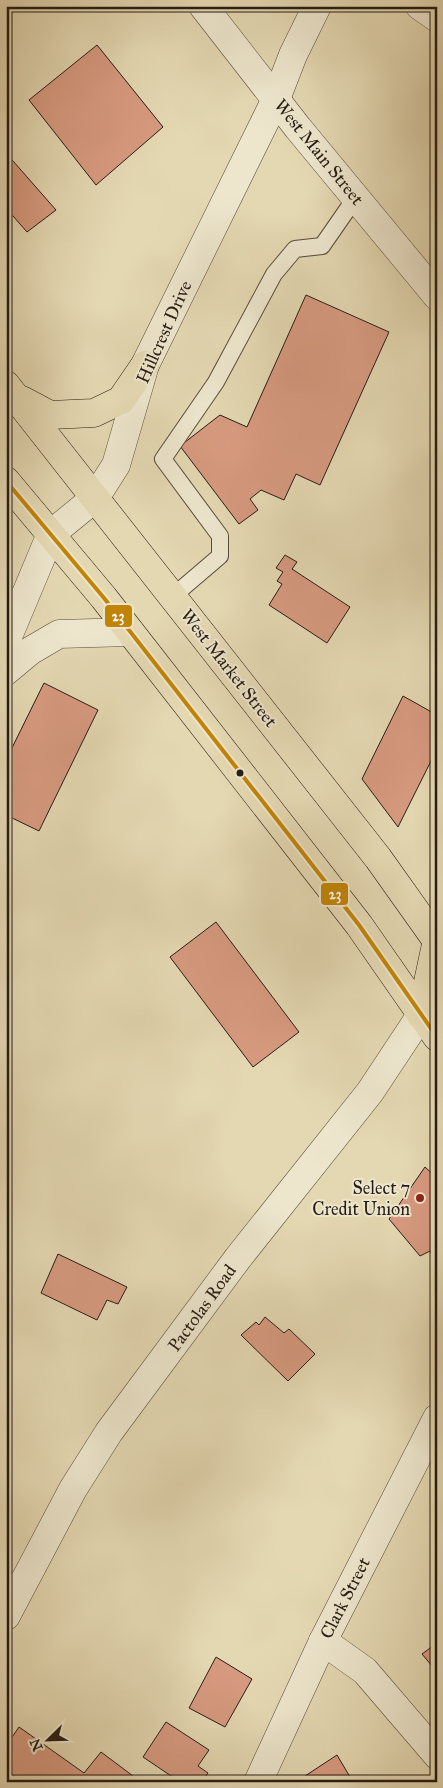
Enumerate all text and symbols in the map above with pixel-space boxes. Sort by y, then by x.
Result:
street label: West Main Street [270,95,369,210]
street label: Hillcrest Drive [132,277,196,387]
line badge: 23 [104,604,133,628]
street label: West Market Street [176,604,282,732]
text: 23 [112,608,125,626]
unlabelled marker [235,768,245,778]
line badge: 23 [320,882,349,906]
text: 23 [329,886,342,904]
place label: Select 7 Credit Union [312,1177,410,1220]
marker: Select 7 Credit Union [414,1192,426,1204]
street label: Pactolas Road [163,1260,241,1356]
street label: Clark Street [315,1553,375,1642]
north arrow [22,1716,72,1766]
text: N [26,1736,47,1754]

